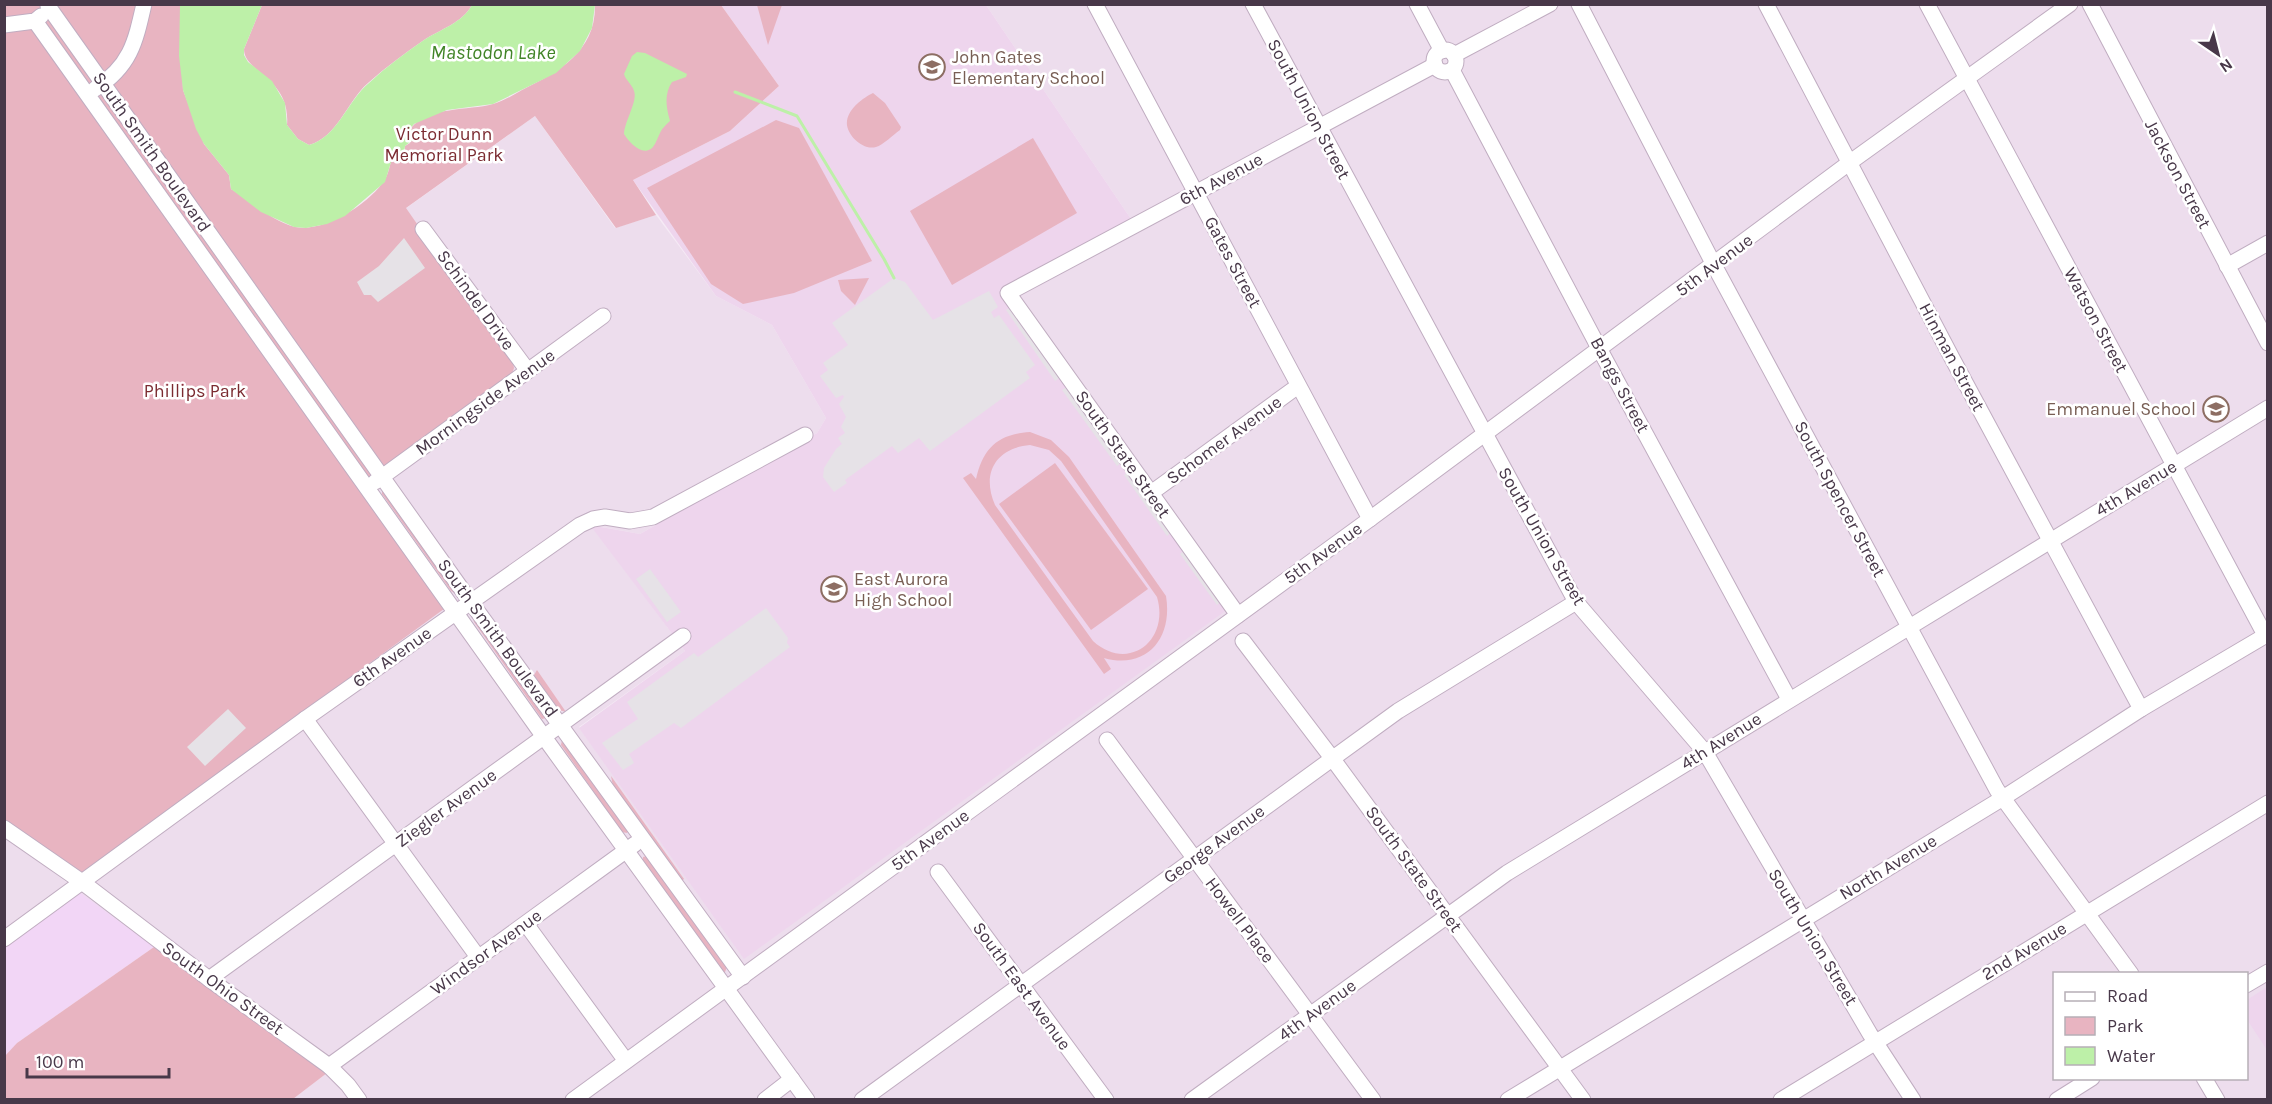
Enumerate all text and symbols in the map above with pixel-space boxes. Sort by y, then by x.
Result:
north arrow [2188,24,2248,84]
street label: South Union Street [1263,35,1355,183]
water label: Mastodon Lake [431,41,555,64]
place label: John Gates Elementary School [952,46,1105,89]
school or university icon: John Gates Elementary School [917,52,947,82]
text: N [2216,55,2236,77]
street label: South Smith Boulevard [88,68,216,236]
street label: Jackson Street [2140,116,2216,233]
park label: Victor Dunn Memorial Park [385,123,503,166]
street label: 6th Avenue [1175,148,1267,210]
street label: Gates Street [1200,212,1266,312]
street label: 5th Avenue [1671,229,1757,301]
street label: Schindel Drive [432,246,520,354]
street label: Watson Street [2059,264,2133,377]
street label: Hinman Street [1914,299,1990,415]
street label: Bangs Street [1586,333,1655,437]
street label: Morningside Avenue [411,344,559,460]
park label: Phillips Park [144,380,246,402]
street label: South State Street [1071,386,1175,522]
street label: Schomer Avenue [1162,391,1286,489]
school or university icon: Emmanuel School [2201,394,2231,424]
place label: Emmanuel School [2046,398,2196,420]
street label: South Spencer Street [1789,417,1891,581]
street label: 4th Avenue [2091,455,2181,521]
street label: South Union Street [1494,463,1591,609]
street label: 5th Avenue [1280,517,1366,589]
street label: South Smith Boulevard [433,554,563,722]
place label: East Aurora High School [854,568,952,611]
school or university icon: East Aurora High School [819,574,849,604]
street label: 6th Avenue [348,622,436,692]
street label: 4th Avenue [1676,708,1766,774]
street label: Ziegler Avenue [391,764,501,852]
street label: George Avenue [1159,800,1269,888]
street label: South State Street [1361,802,1467,937]
street label: 5th Avenue [887,804,973,876]
street label: North Avenue [1835,829,1941,905]
street label: South Union Street [1763,865,1863,1010]
street label: Howell Place [1201,873,1279,967]
street label: Windsor Avenue [426,904,546,1000]
street label: 2nd Avenue [1977,917,2071,985]
street label: South East Avenue [968,918,1076,1054]
street label: South Ohio Street [158,937,288,1040]
legend [2053,972,2248,1080]
street label: 4th Avenue [1274,974,1360,1046]
text: Road [2107,985,2148,1007]
text: Park [2107,1015,2144,1037]
scale bar [27,1041,170,1079]
text: Water [2107,1045,2155,1067]
text: 100 m [36,1051,84,1073]

